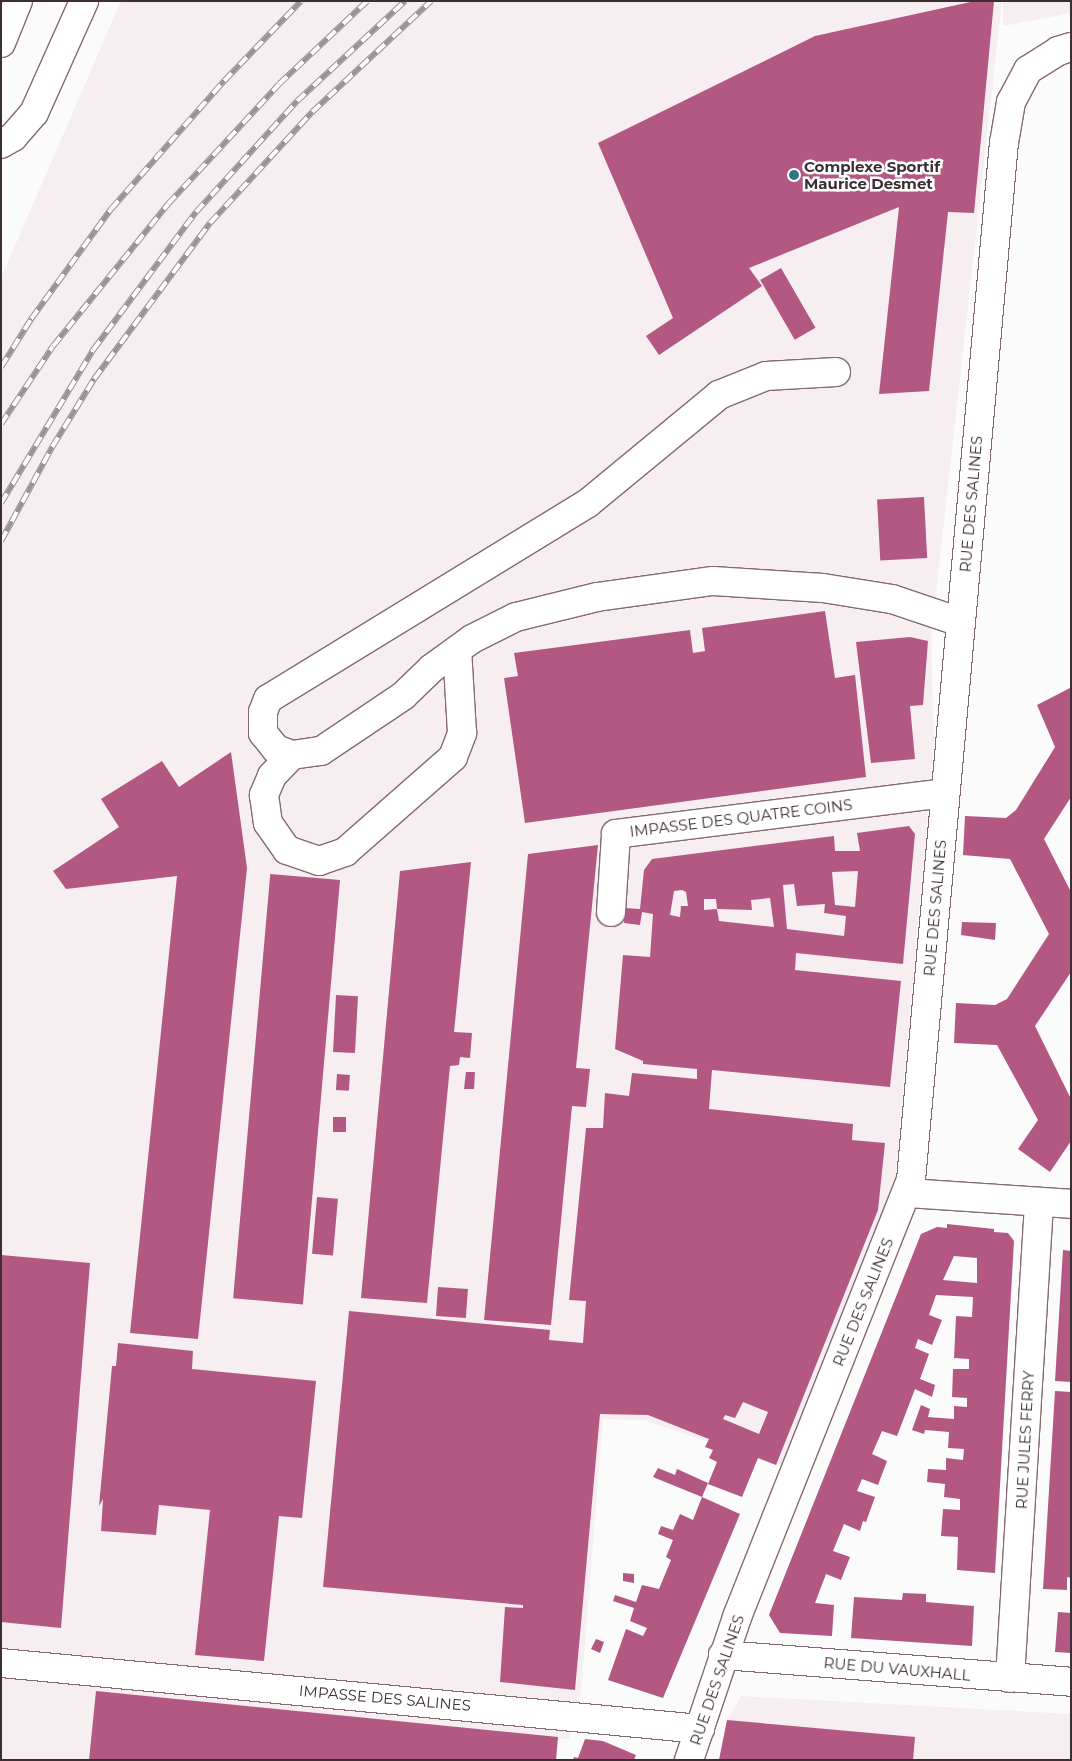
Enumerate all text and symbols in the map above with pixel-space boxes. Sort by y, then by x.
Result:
place label: Complexe Sportif Maurice Desmet [804,157,940,192]
marker: Complexe Sportif Maurice Desmet [788,169,800,181]
street label: RUE DES SALINES [956,435,986,573]
street label: IMPASSE DES QUATRE COINS [629,795,853,841]
street label: RUE DES SALINES [920,839,950,977]
street label: RUE DES SALINES [829,1235,897,1369]
street label: RUE JULES FERRY [1012,1370,1038,1510]
street label: RUE DES SALINES [686,1612,748,1748]
street label: RUE DU VAUXHALL [823,1654,971,1684]
street label: IMPASSE DES SALINES [298,1682,472,1714]

